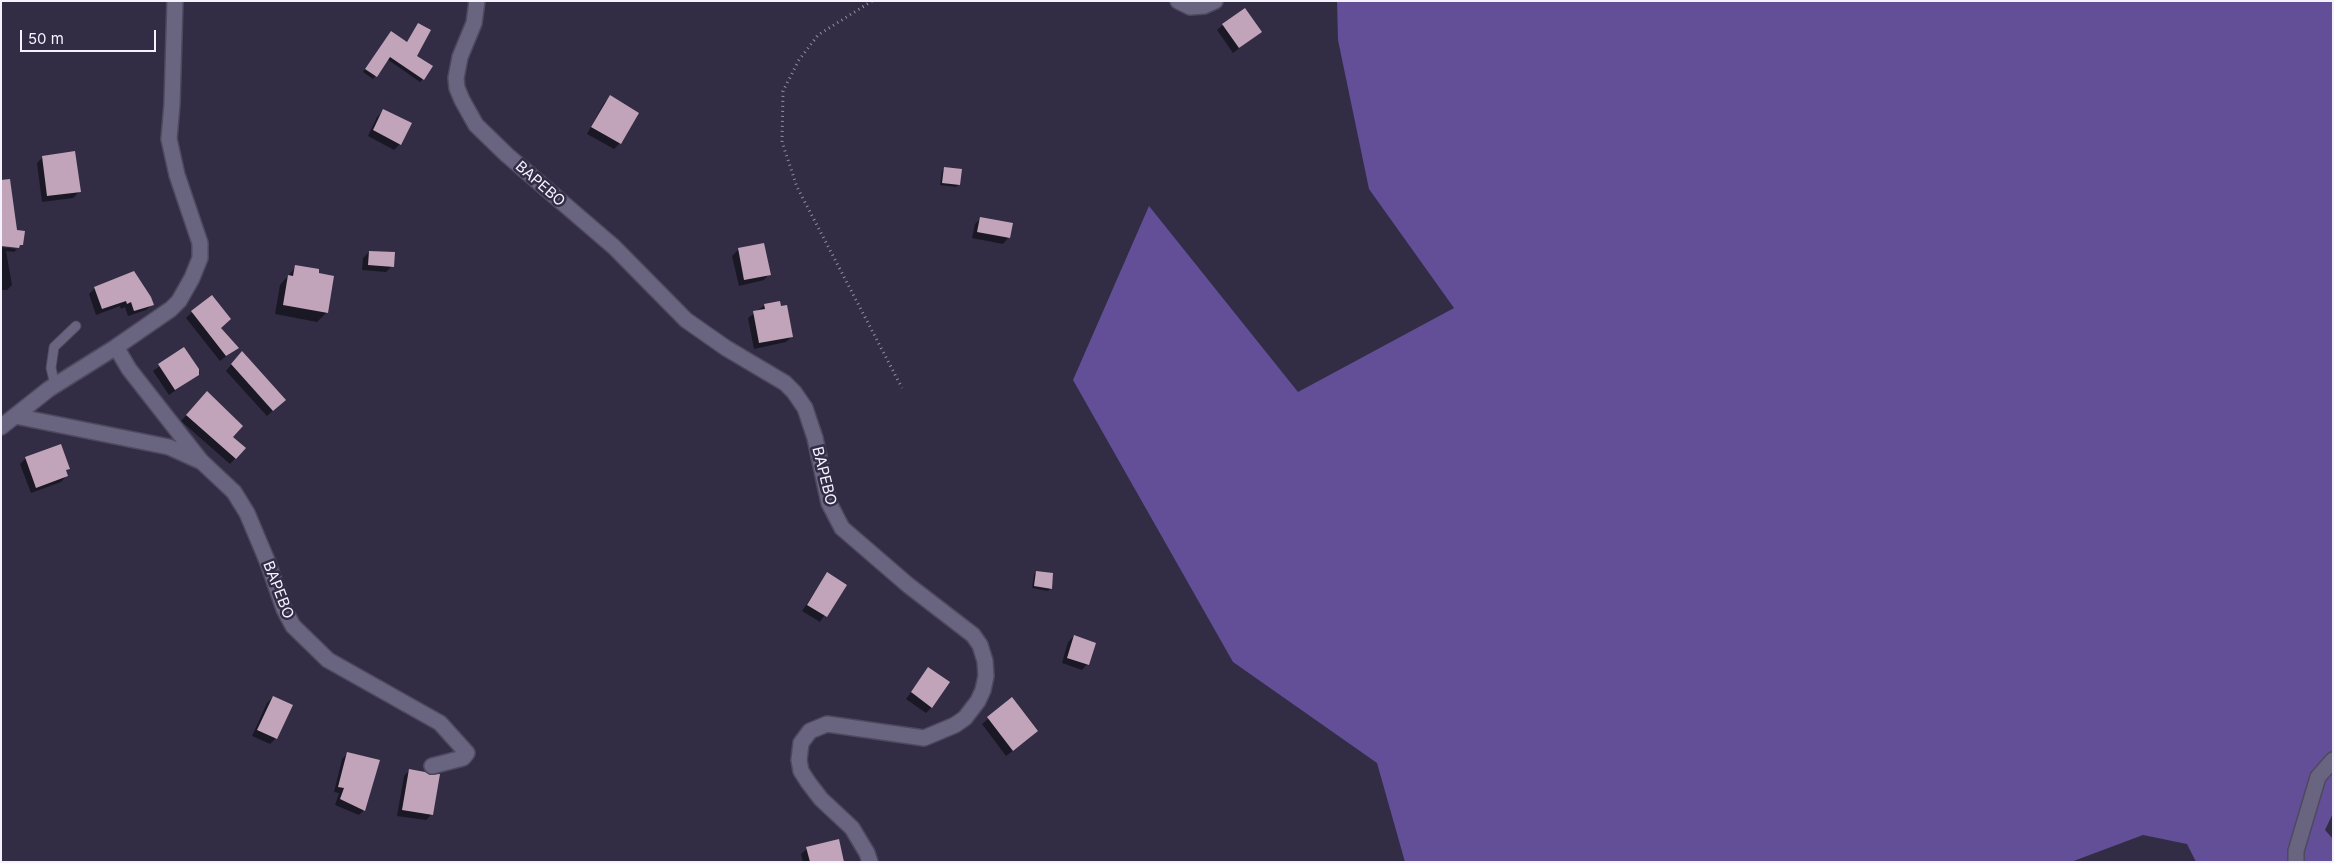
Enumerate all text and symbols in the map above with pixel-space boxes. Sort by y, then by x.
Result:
scale bar [22,20,159,52]
text: 50 m [28,29,64,48]
street label: ВАРЕВО [511,158,569,210]
street label: ВАРЕВО [808,445,840,507]
street label: ВАРЕВО [259,559,297,621]

